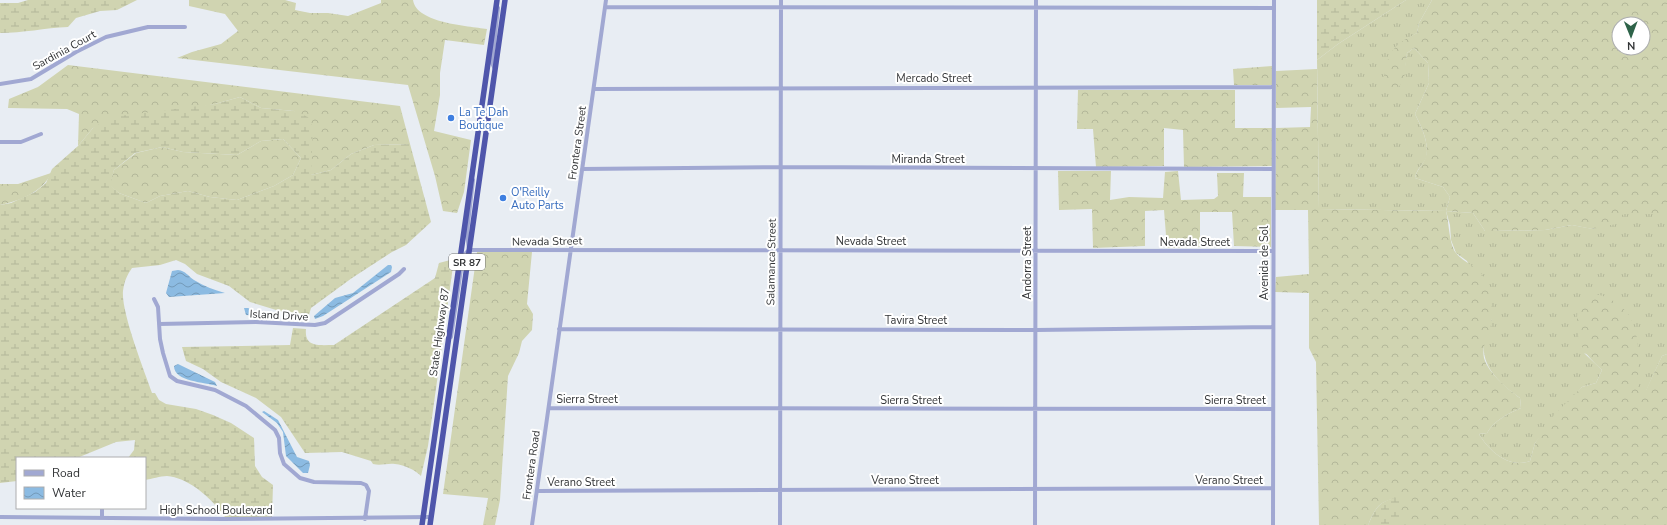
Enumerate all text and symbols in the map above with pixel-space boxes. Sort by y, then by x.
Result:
north arrow [1611,16,1651,56]
street label: Sardinia Court [30,27,99,74]
text: N [1627,38,1635,53]
street label: Mercado Street [896,71,972,86]
place label: La Te Dah Boutique [459,105,508,133]
street label: Frontera Street [565,105,590,181]
marker: La Te Dah Boutique [446,113,456,123]
street label: Miranda Street [892,152,965,167]
place label: O'Reilly Auto Parts [511,185,564,213]
marker: O'Reilly Auto Parts [498,193,508,203]
street label: Salamanca Street [763,218,780,306]
street label: Avenida de Sol [1257,225,1272,300]
street label: Andorra Street [1020,226,1035,300]
street label: Nevada Street [512,233,582,250]
street label: Nevada Street [836,234,906,249]
street label: Nevada Street [1160,235,1230,250]
road number: SR 87 [449,254,485,270]
street label: State Highway 87 [426,287,453,377]
street label: Island Drive [249,306,309,325]
street label: Tavira Street [885,313,947,328]
street label: Sierra Street [556,392,618,407]
street label: Sierra Street [880,393,942,408]
street label: Sierra Street [1204,393,1266,408]
street label: Frontera Road [519,429,544,501]
legend [16,457,146,509]
text: Road [52,465,80,481]
street label: Verano Street [870,473,939,488]
street label: Verano Street [1194,473,1263,488]
street label: Verano Street [546,475,615,490]
text: Water [52,485,86,501]
street label: High School Boulevard [159,503,273,518]

